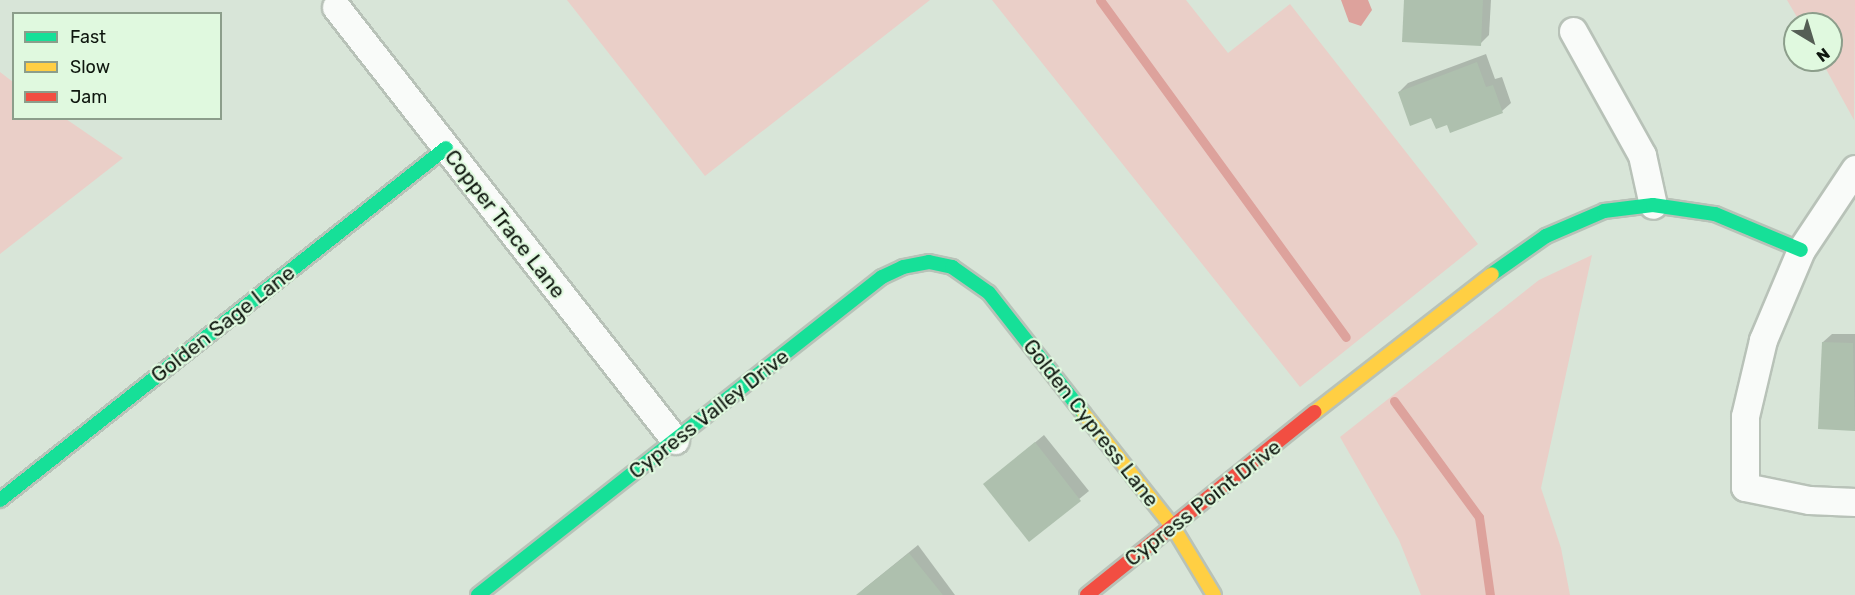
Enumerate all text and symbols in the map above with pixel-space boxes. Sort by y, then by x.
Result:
legend [12,12,222,120]
north arrow [1783,12,1843,72]
text: Fast [70,26,106,48]
text: N [1813,44,1834,66]
text: Slow [70,56,110,78]
text: Jam [70,86,107,108]
street label: Copper Trace Lane [439,144,571,304]
street label: Golden Sage Lane [146,260,300,388]
street label: Golden Cypress Lane [1018,334,1164,512]
street label: Cypress Valley Drive [624,343,794,485]
street label: Cypress Point Drive [1120,434,1286,572]

